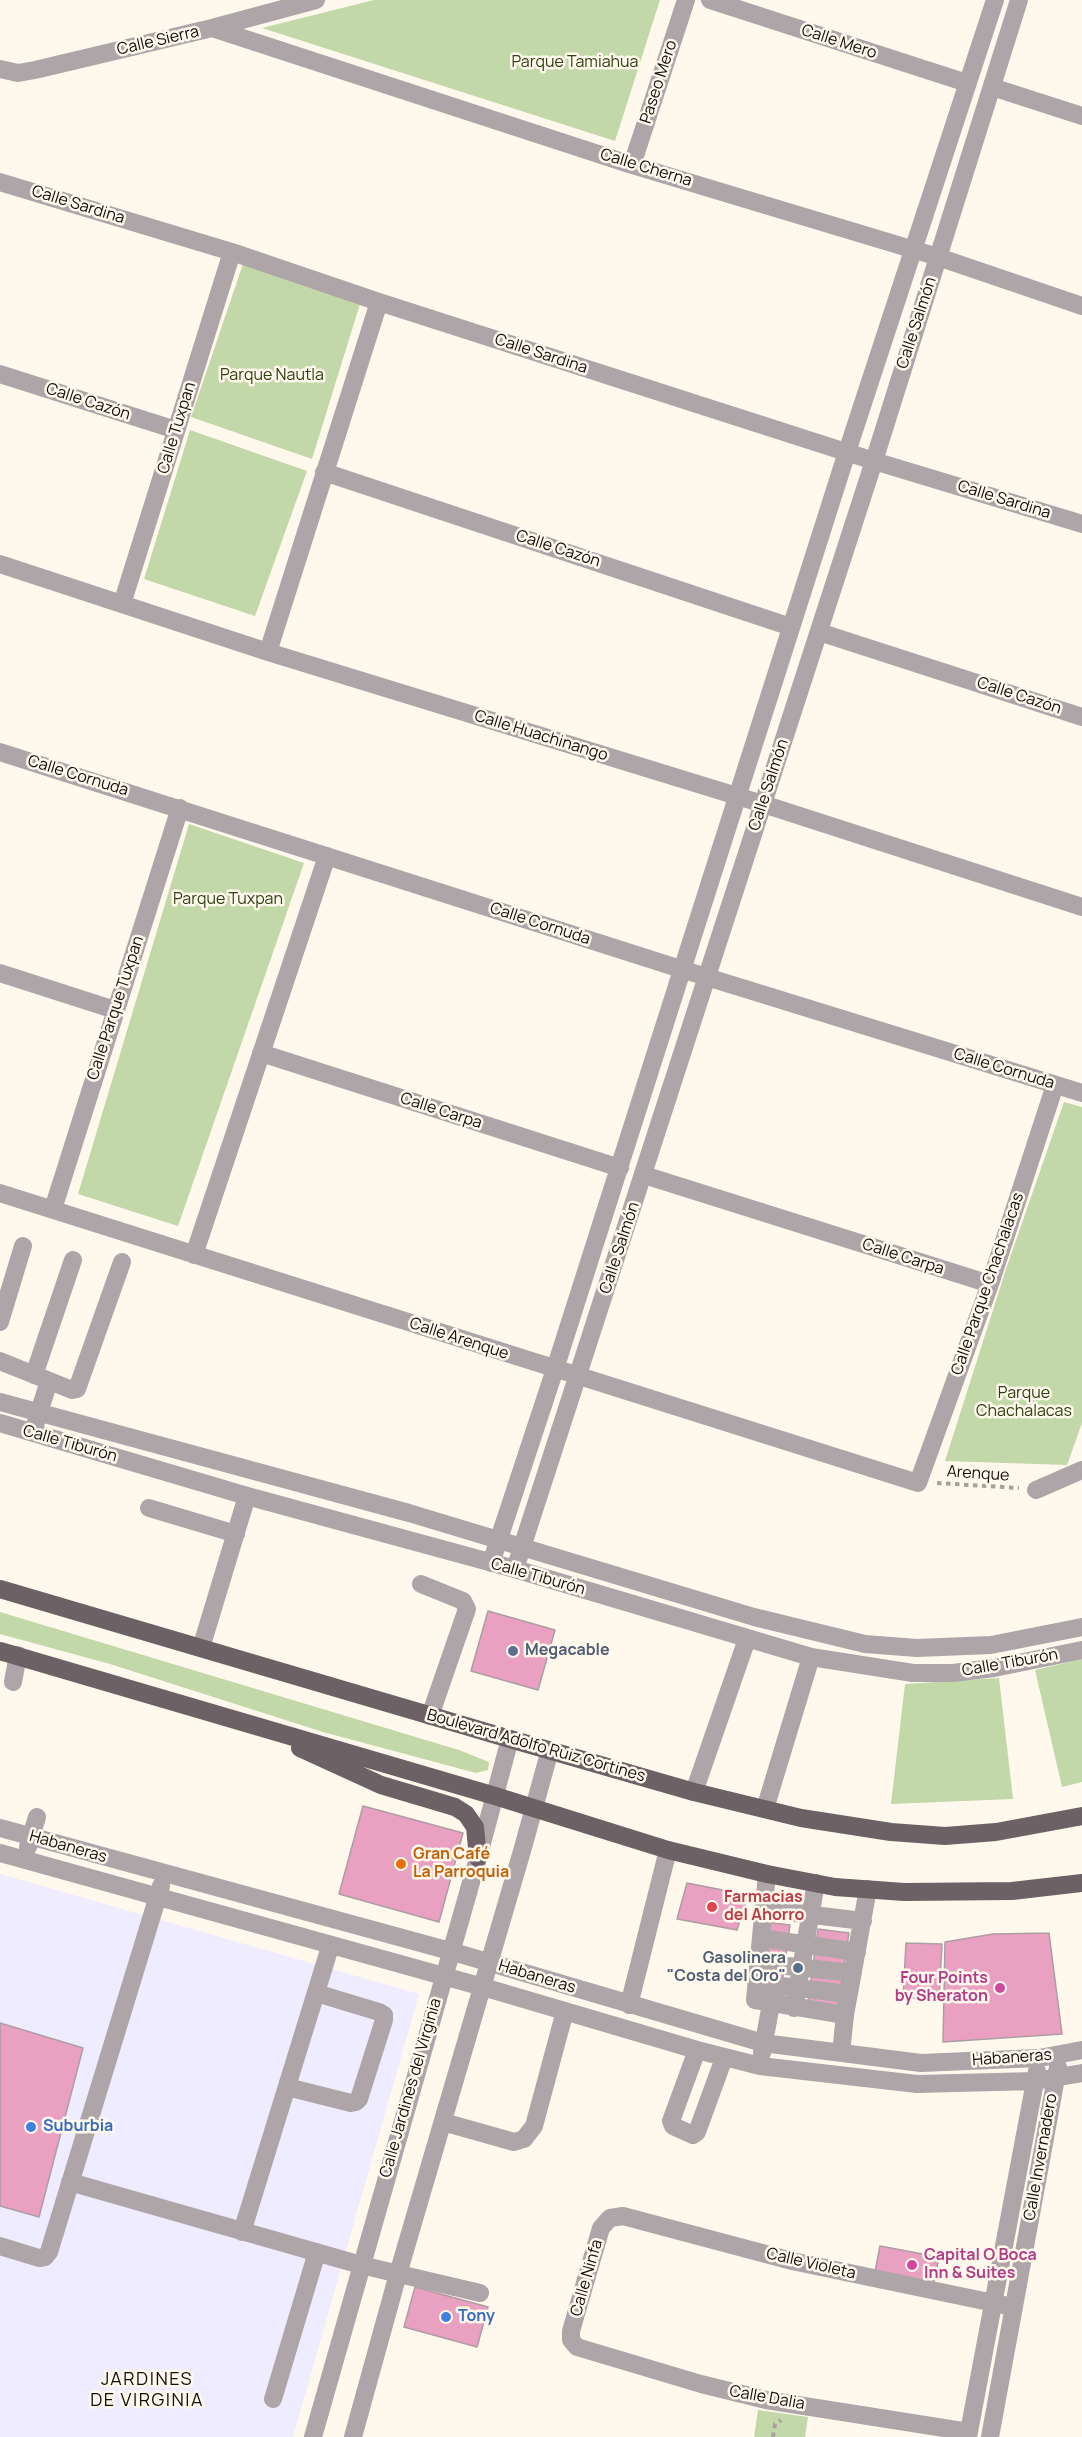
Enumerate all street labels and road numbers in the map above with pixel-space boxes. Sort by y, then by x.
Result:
street label: Calle Mero [799,21,879,63]
street label: Calle Sierra [115,22,201,60]
street label: Paseo Mero [637,38,681,126]
street label: Calle Cherna [598,145,694,191]
street label: Calle Sardina [29,182,127,228]
street label: Calle Salmón [893,275,941,371]
street label: Calle Sardina [492,330,590,378]
street label: Calle Cazón [43,379,133,425]
street label: Calle Tuxpan [154,380,200,476]
street label: Calle Sardina [955,477,1053,523]
street label: Calle Cazón [513,526,603,572]
street label: Calle Cazón [974,673,1064,719]
street label: Calle Huachinango [472,707,610,765]
street label: Calle Salmón [745,737,793,833]
street label: Calle Cornuda [25,752,131,800]
street label: Calle Cornuda [487,899,593,949]
street label: Calle Parque Tuxpan [84,934,148,1082]
street label: Calle Cornuda [951,1045,1057,1093]
street label: Calle Carpa [398,1089,484,1133]
street label: Calle Parque Chachalacas [948,1190,1028,1378]
street label: Calle Salmón [596,1200,644,1296]
street label: Calle Carpa [860,1235,946,1279]
street label: Calle Arenque [407,1314,511,1364]
street label: Calle Tiburón [21,1421,119,1467]
street label: Arenque [946,1462,1010,1486]
street label: Calle Tiburón [489,1554,587,1600]
street label: Calle Tiburón [960,1645,1060,1681]
street label: Boulevard Adolfo Ruiz Cortines [425,1706,647,1786]
street label: Habaneras [27,1827,109,1867]
street label: Habaneras [496,1956,578,1998]
street label: Calle Jardines del Virginia [376,1996,446,2180]
street label: Habaneras [972,2046,1052,2070]
street label: Calle Invernadero [1020,2092,1062,2222]
street label: Calle Ninfa [567,2237,607,2319]
street label: Calle Violeta [764,2244,858,2284]
street label: Calle Dalia [728,2382,806,2414]

